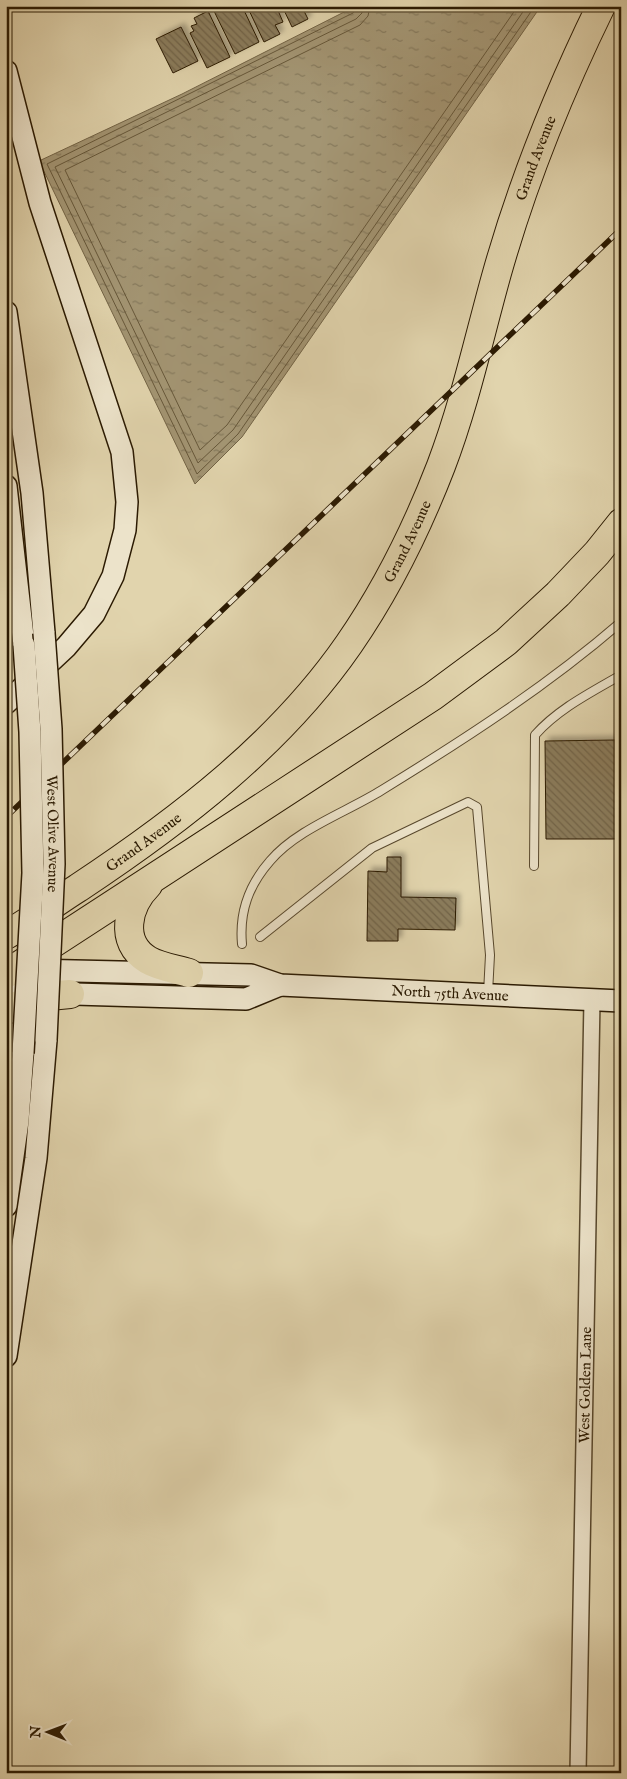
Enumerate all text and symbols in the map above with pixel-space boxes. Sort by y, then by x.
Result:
street label: Grand Avenue [511,113,560,203]
street label: Grand Avenue [379,497,435,586]
street label: West Olive Avenue [43,775,64,893]
street label: Grand Avenue [102,808,185,876]
street label: North 75th Avenue [391,981,509,1005]
street label: West Golden Lane [574,1327,596,1443]
north arrow [22,1706,72,1756]
text: N [27,1726,45,1739]

